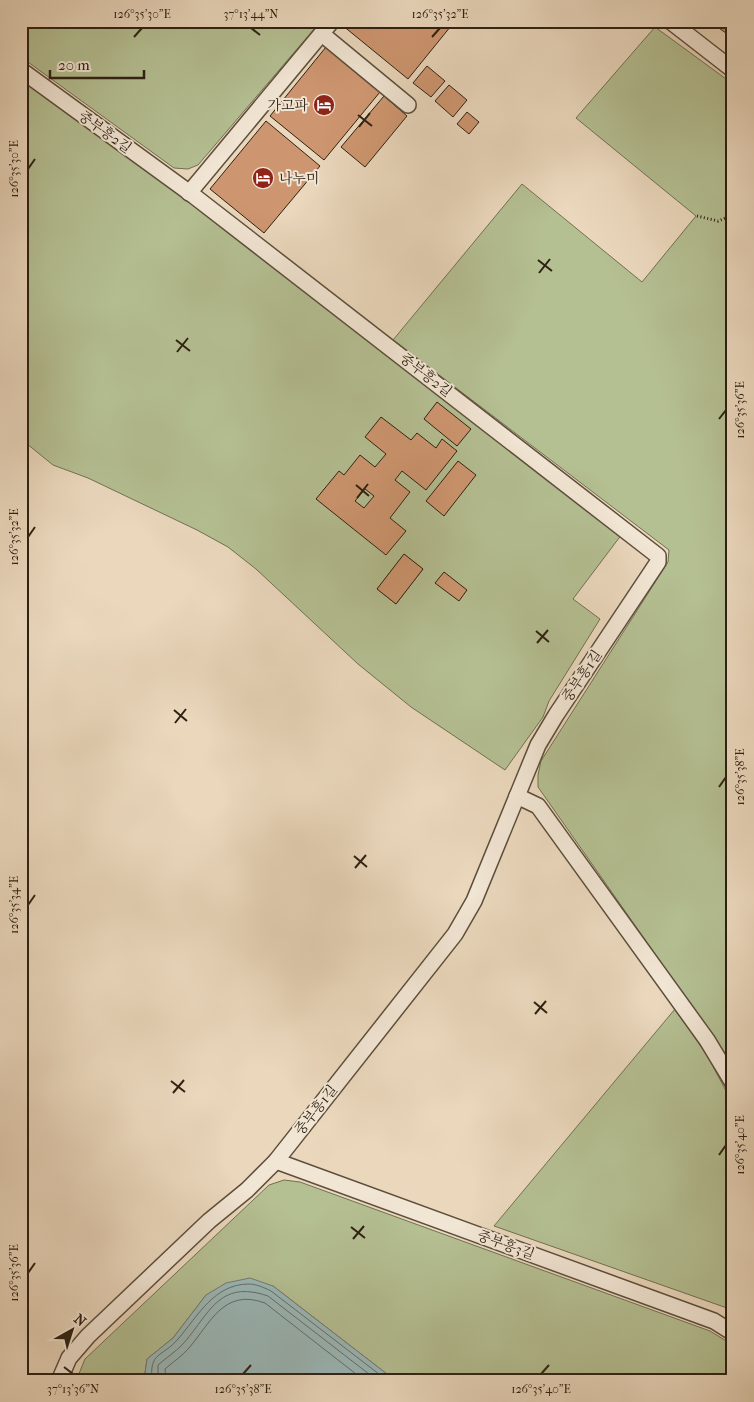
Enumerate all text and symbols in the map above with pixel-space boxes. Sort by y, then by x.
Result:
text: 126°35'30"E [113,7,171,21]
text: 37°13'44"N [224,7,278,21]
text: 126°35'32"E [411,7,469,21]
scale bar [50,48,144,80]
text: 20 m [58,56,90,74]
hotel icon: 가고파 [312,93,336,117]
place label: 가고파 [267,97,308,114]
street label: 중부흥2길 [75,107,135,157]
text: 126°35'30"E [7,140,21,198]
hotel icon: 나누미 [251,166,275,190]
place label: 나누미 [279,170,320,187]
street label: 중부흥2길 [397,349,455,401]
text: 126°35'36"E [733,381,747,439]
text: 126°35'32"E [7,508,21,566]
street label: 중부흥1길 [558,647,606,705]
text: 126°35'38"E [733,749,747,805]
text: 126°35'34"E [7,876,21,934]
street label: 중부흥1길 [291,1081,341,1139]
text: 126°35'40"E [733,1115,747,1175]
street label: 중부흥3길 [475,1227,537,1263]
text: 126°35'36"E [7,1244,21,1302]
north arrow [48,1304,98,1354]
text: N [70,1310,90,1330]
text: 37°13'36"N [47,1382,99,1396]
text: 126°35'38"E [215,1382,271,1396]
text: 126°35'40"E [511,1382,571,1396]

